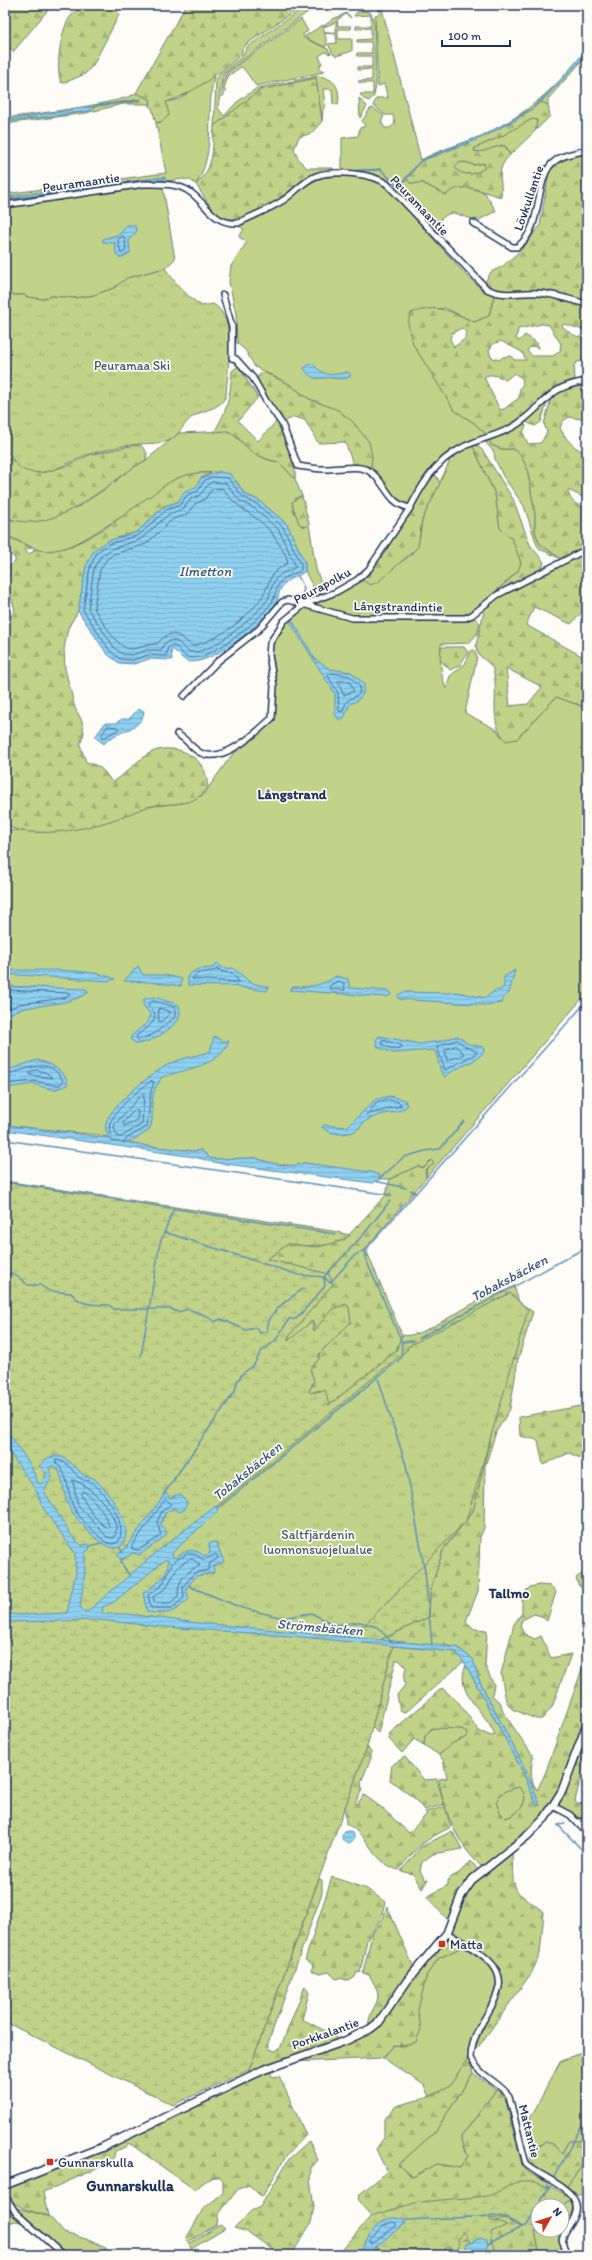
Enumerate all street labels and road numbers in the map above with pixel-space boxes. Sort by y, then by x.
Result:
street label: Lövkullantie [510,164,547,233]
street label: Peuramaantie [42,170,121,195]
street label: Peuramaantie [387,172,452,238]
street label: Peurapolku [291,564,353,607]
street label: Långstrandintie [353,598,443,615]
street label: Porkkalantie [290,2014,361,2053]
street label: Mattantie [516,2103,543,2159]

